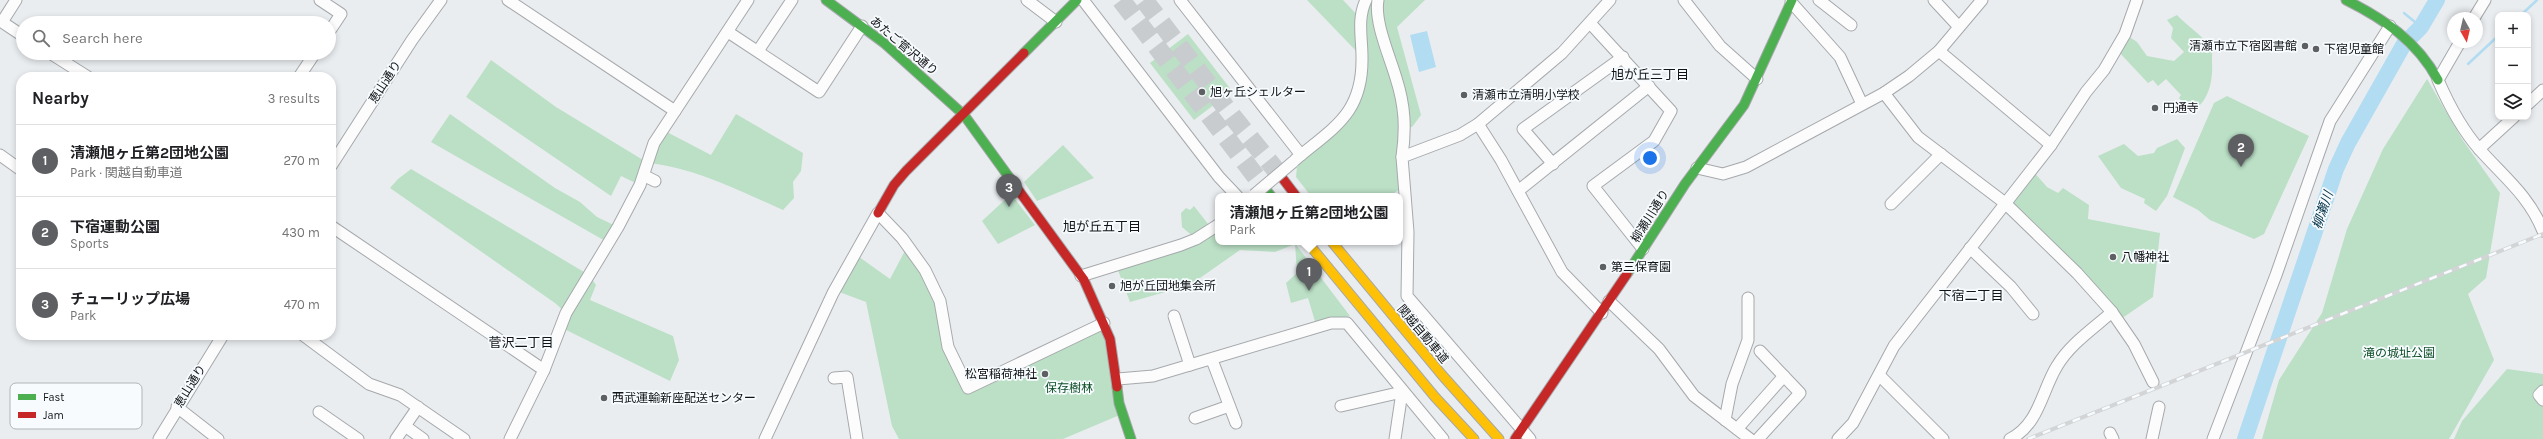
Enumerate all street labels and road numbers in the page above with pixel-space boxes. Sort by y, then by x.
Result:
street label: あたご菅沢通り [867,14,941,78]
street label: 恵山通り [366,58,404,106]
street label: 柳瀬川通り [1628,187,1672,245]
street label: 関越自動車道 [1394,302,1452,366]
street label: 恵山通り [171,362,209,410]

